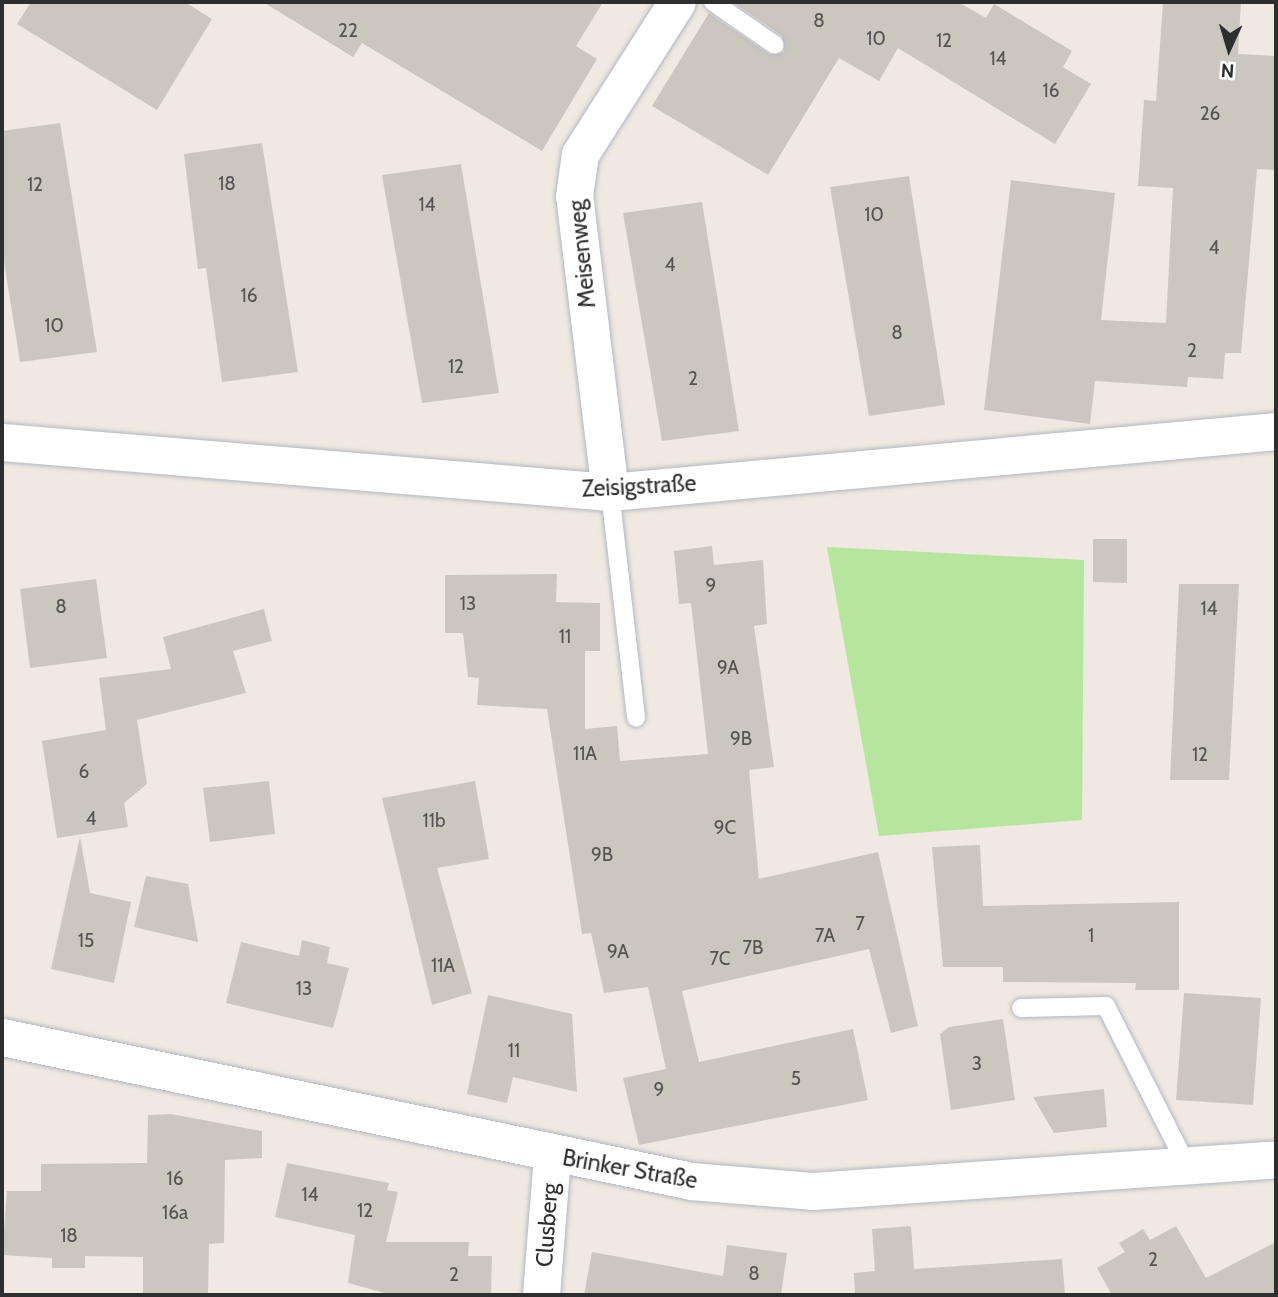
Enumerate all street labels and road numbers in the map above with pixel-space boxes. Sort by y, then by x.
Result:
street label: Meisenweg [563,198,601,310]
street label: Zeisigstraße [581,469,697,503]
street label: Brinker Straße [560,1144,700,1194]
street label: Clusberg [530,1182,564,1268]

